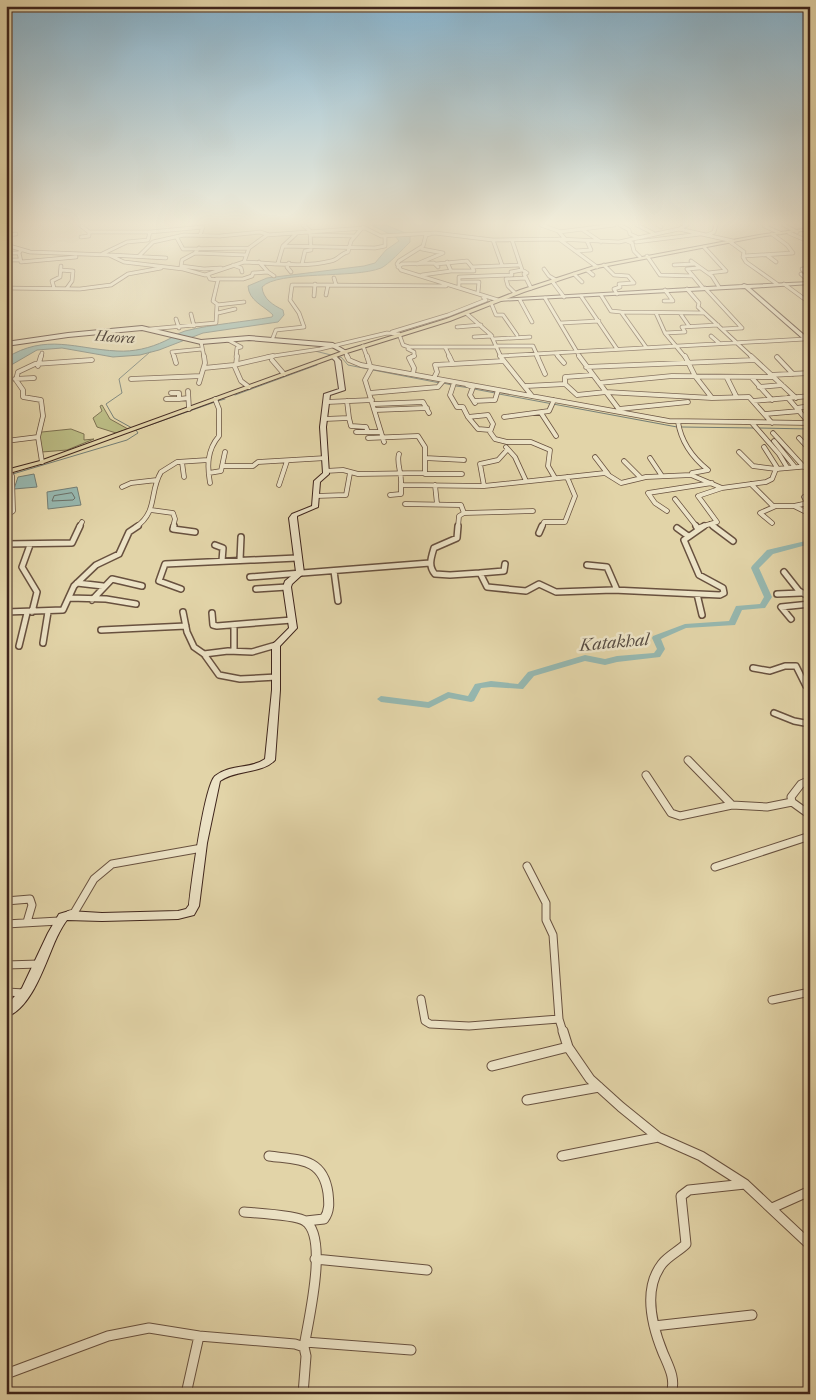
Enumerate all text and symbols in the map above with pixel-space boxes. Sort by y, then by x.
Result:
water label: Haora [93,327,136,347]
water label: Katakhal [576,629,652,656]

